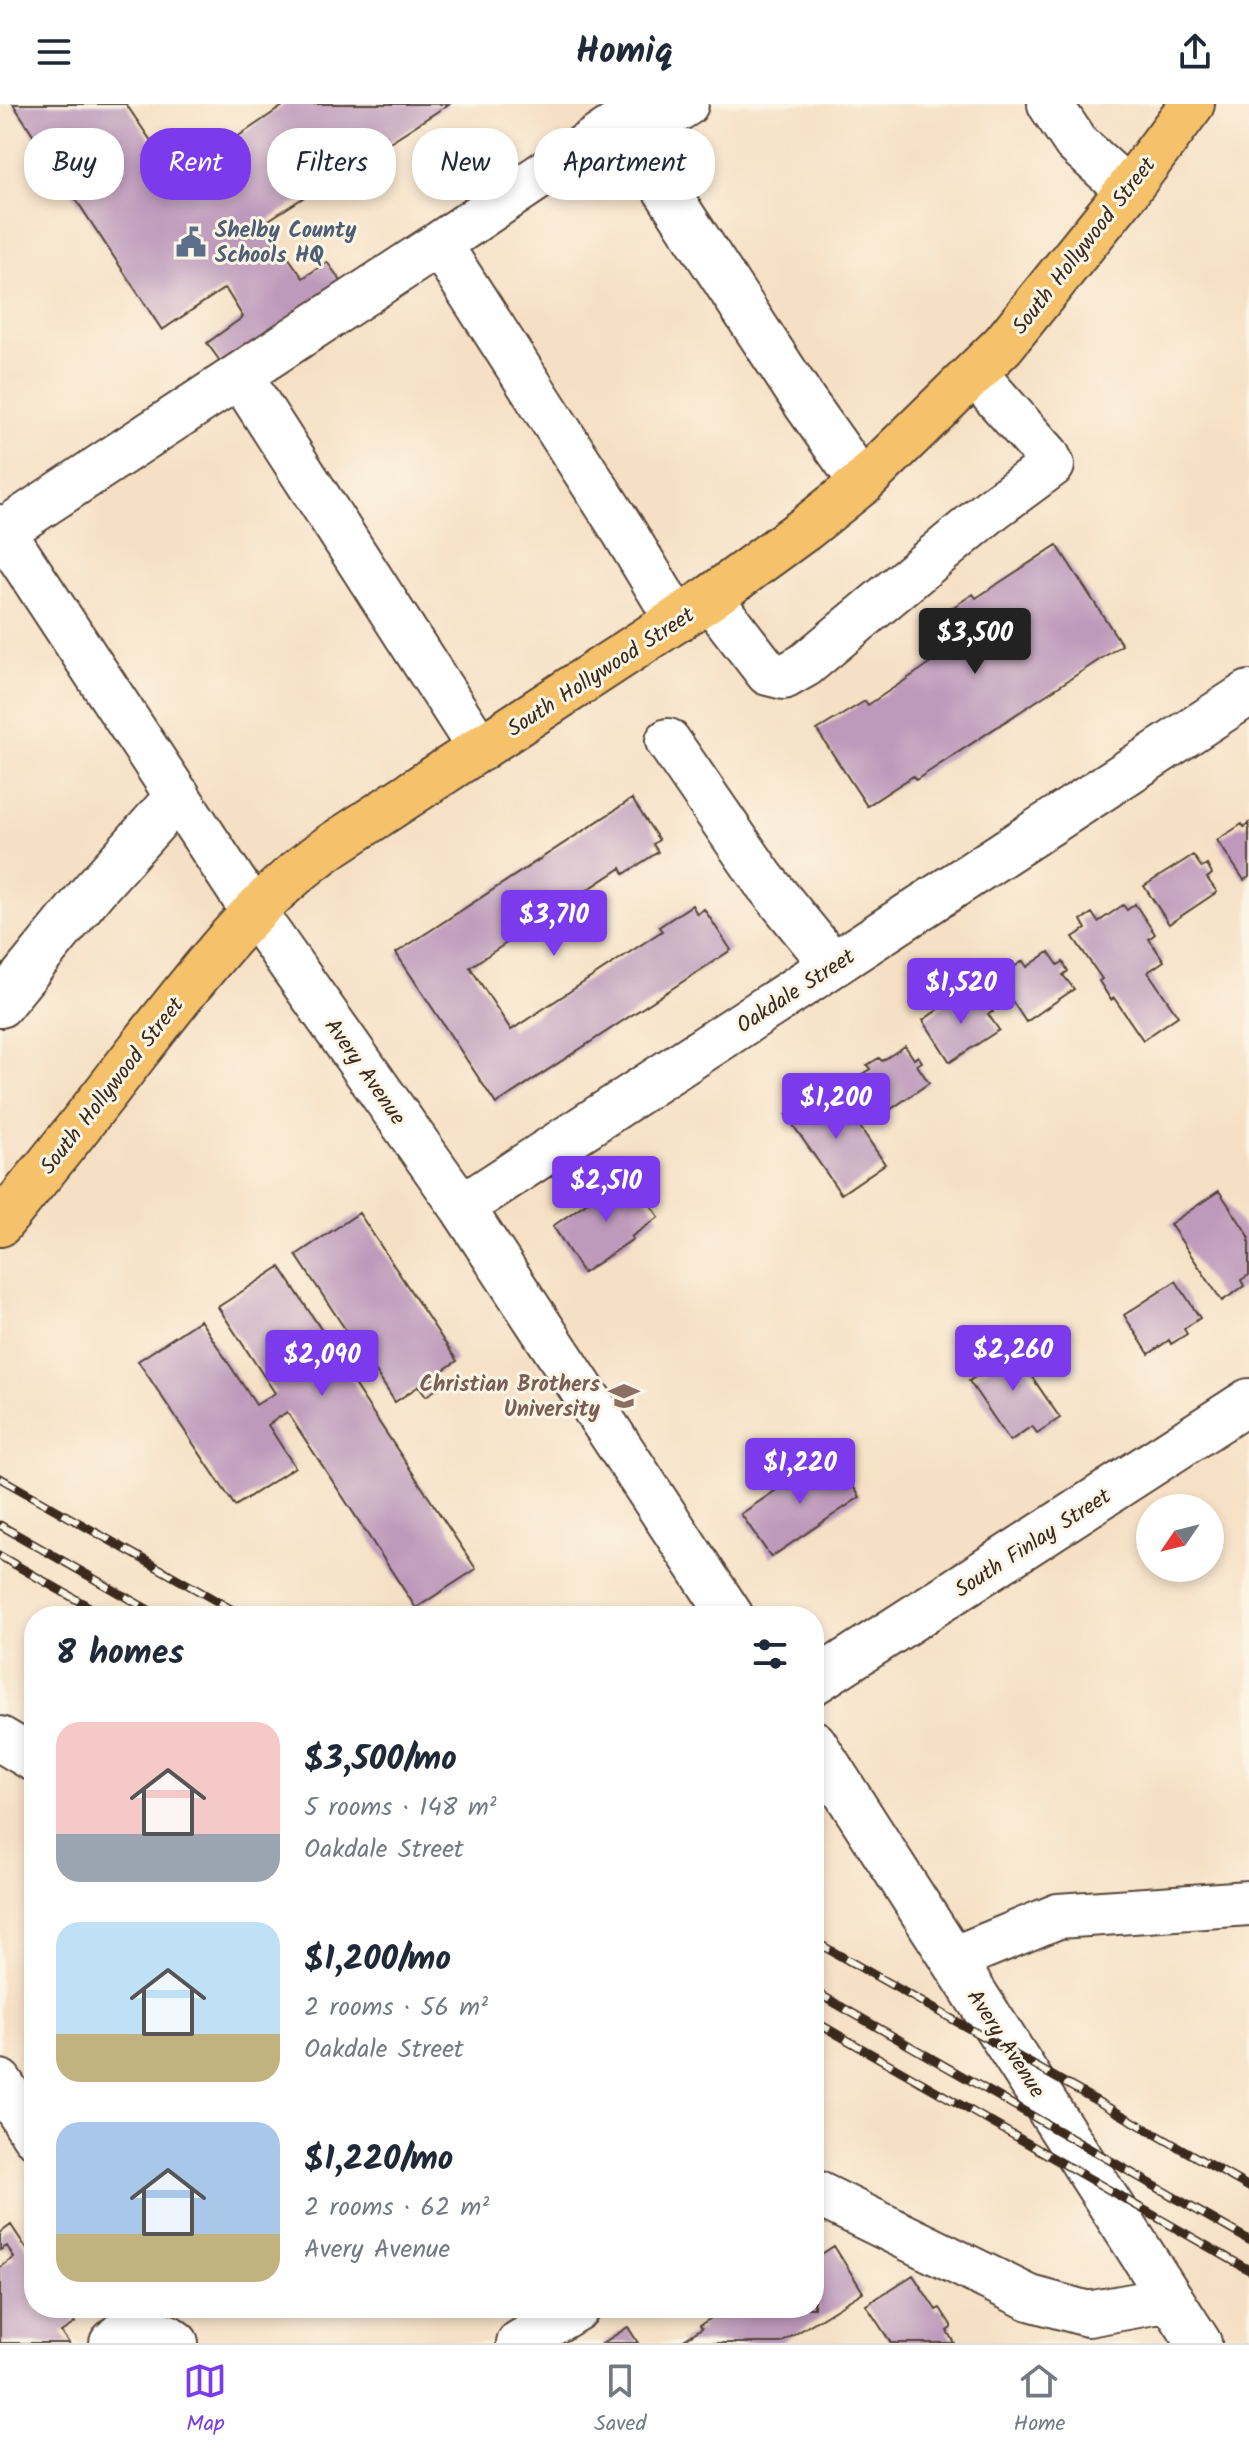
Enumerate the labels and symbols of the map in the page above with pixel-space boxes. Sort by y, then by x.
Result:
street label: South Hollywood Street [1004,150,1166,343]
place label: Shelby County Schools HQ [215,214,357,274]
public building icon: Shelby County Schools HQ [174,225,208,259]
street label: South Hollywood Street [501,599,702,747]
pin: $3,500 [910,608,1040,676]
pin: $3,710 [489,890,619,958]
street label: Oakdale Street [730,940,863,1044]
pin: $1,520 [896,958,1026,1026]
street label: South Hollywood Street [32,990,194,1183]
street label: Avery Avenue [314,1012,414,1133]
pin: $1,200 [771,1073,901,1141]
pin: $2,510 [541,1156,671,1224]
pin: $2,260 [948,1325,1078,1393]
pin: $2,090 [257,1330,387,1398]
place label: Christian Brothers University [420,1368,601,1428]
school or university icon: Christian Brothers University [607,1379,641,1413]
pin: $1,220 [735,1438,865,1506]
street label: South Finlay Street [948,1480,1119,1608]
north arrow [1136,1494,1224,1582]
street label: Avery Avenue [957,1983,1053,2106]

